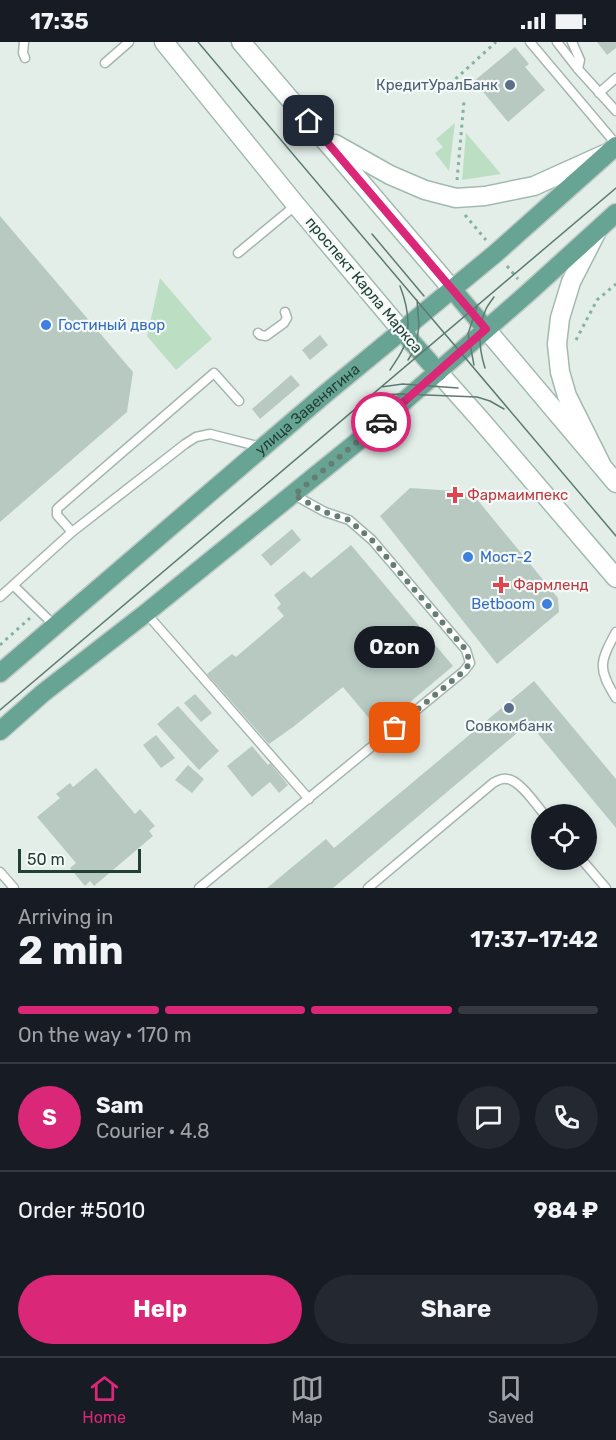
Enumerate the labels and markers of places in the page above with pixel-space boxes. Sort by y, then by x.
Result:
place label: КредитУралБанк [376,76,498,94]
marker: КредитУралБанк [503,78,517,92]
pin [283,95,334,146]
place label: Гостиный двор [58,316,165,334]
marker: Гостиный двор [39,318,53,332]
place label: Фармаимпекс [467,486,568,504]
marker: Фармаимпекс [448,488,462,502]
place label: Мост-2 [480,548,532,566]
marker: Мост-2 [461,550,475,564]
place label: Фармленд [513,576,589,594]
marker: Фармленд [494,578,508,592]
place label: Betboom [471,595,535,613]
marker: Betboom [540,597,554,611]
callout: Ozon [354,626,436,668]
marker: Совкомбанк [502,701,516,715]
pin [369,702,420,753]
place label: Совкомбанк [465,717,553,735]

